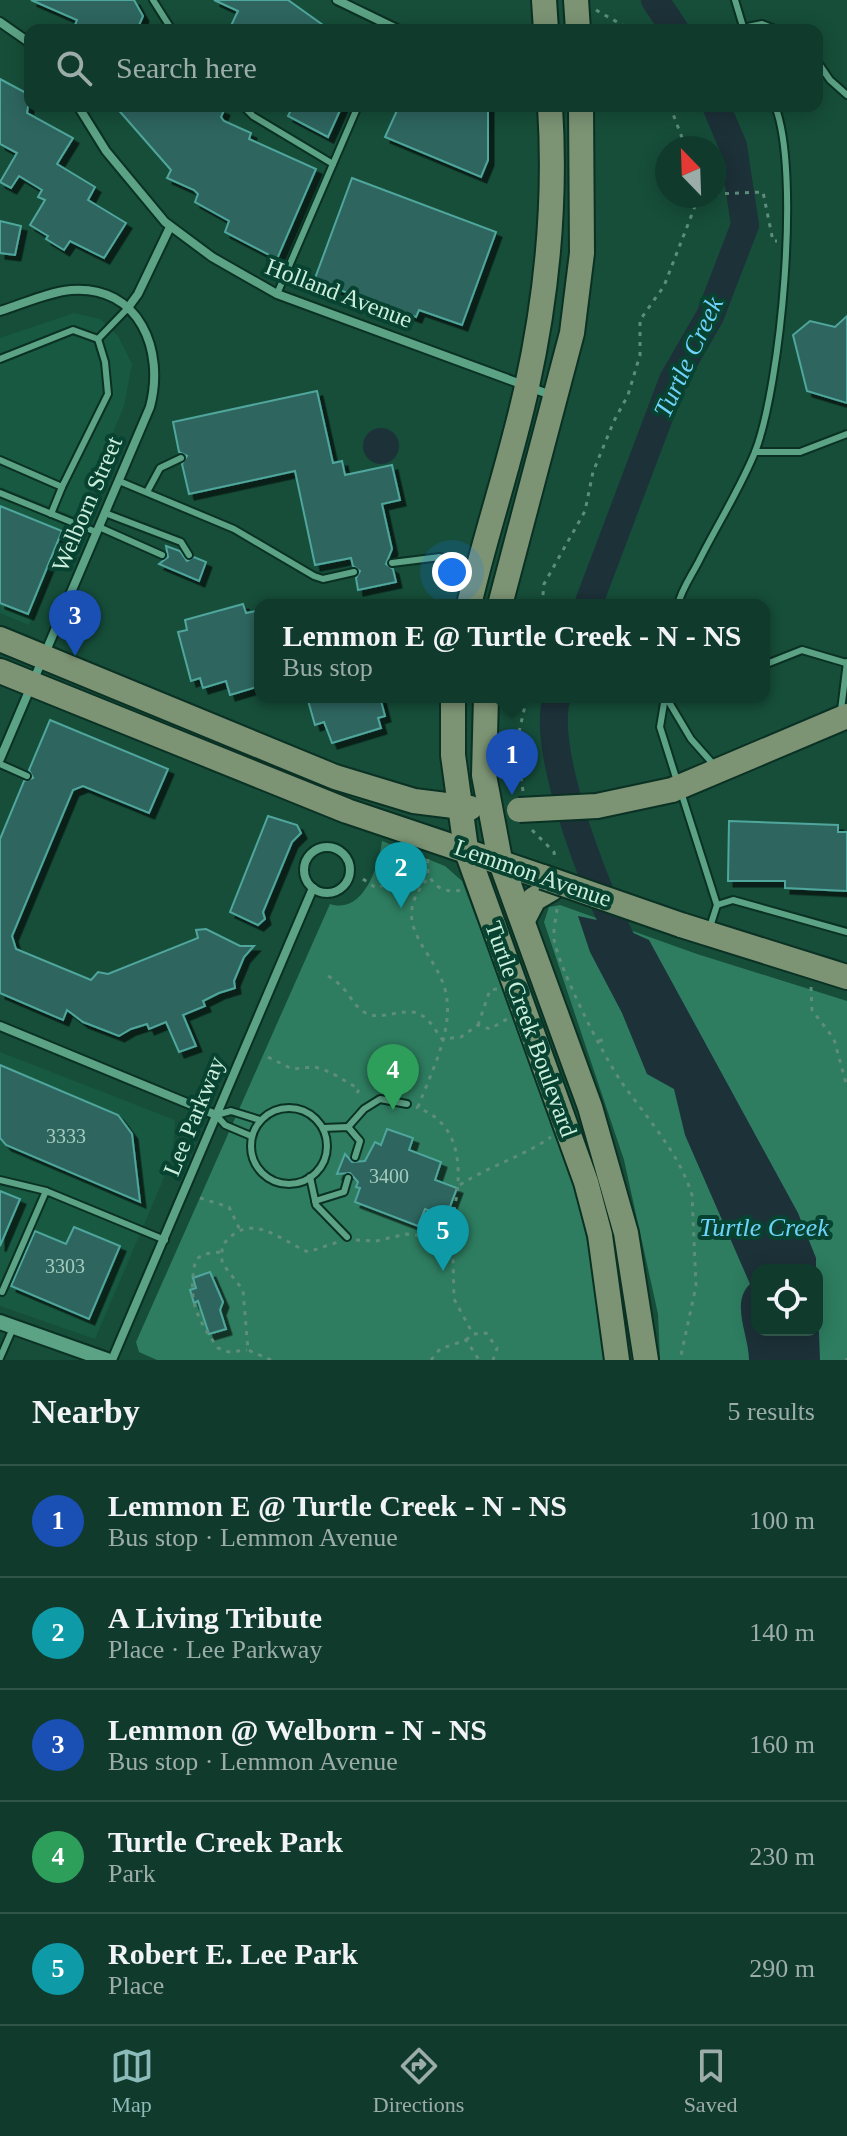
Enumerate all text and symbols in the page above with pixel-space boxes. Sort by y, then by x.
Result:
search box [24,24,823,112]
icon: search [52,46,96,90]
text: Search here [116,51,257,84]
north arrow [655,136,727,208]
street label: Holland Avenue [262,253,416,333]
water label: Turtle Creek [648,292,729,422]
street label: Welborn Street [47,432,127,575]
your location [432,552,472,592]
pin: 3 [49,590,101,656]
popup [254,599,770,703]
text: Lemmon E @ Turtle Creek - N - NS [282,619,742,652]
text: Bus stop [282,653,373,682]
pin: 1 [486,729,538,795]
street label: Lemmon Avenue [451,834,615,912]
pin: 2 [375,842,427,908]
street label: Turtle Creek Boulevard [480,918,582,1140]
pin: 4 [367,1044,419,1110]
street label: Lee Parkway [158,1053,230,1179]
house number: 3333 [46,1125,86,1147]
house number: 3400 [369,1165,409,1187]
pin: 5 [417,1205,469,1271]
water label: Turtle Creek [699,1213,829,1242]
house number: 3303 [45,1255,85,1277]
map controls [751,1264,823,1336]
button: locate [751,1264,823,1336]
text: Nearby [32,1393,140,1430]
text: 5 results [728,1397,815,1426]
text: Lemmon E @ Turtle Creek - N - NS [108,1489,567,1522]
text: 1 [52,1506,65,1535]
text: 100 m [749,1506,815,1535]
text: Bus stop · Lemmon Avenue [108,1523,398,1552]
text: A Living Tribute [108,1601,322,1634]
text: 2 [52,1618,65,1647]
text: 140 m [749,1618,815,1647]
text: Place · Lee Parkway [108,1635,322,1664]
text: Lemmon @ Welborn - N - NS [108,1713,487,1746]
text: 3 [52,1730,65,1759]
text: 160 m [749,1730,815,1759]
text: Bus stop · Lemmon Avenue [108,1747,398,1776]
text: Turtle Creek Park [108,1825,343,1858]
text: 4 [52,1842,65,1871]
text: 230 m [749,1842,815,1871]
text: Park [108,1859,156,1888]
text: Robert E. Lee Park [108,1937,358,1970]
text: 5 [52,1954,65,1983]
text: 290 m [749,1954,815,1983]
text: Place [108,1971,164,2000]
tab: Map [110,2044,154,2118]
tab: Directions [373,2044,464,2118]
tab: Saved [684,2044,737,2118]

